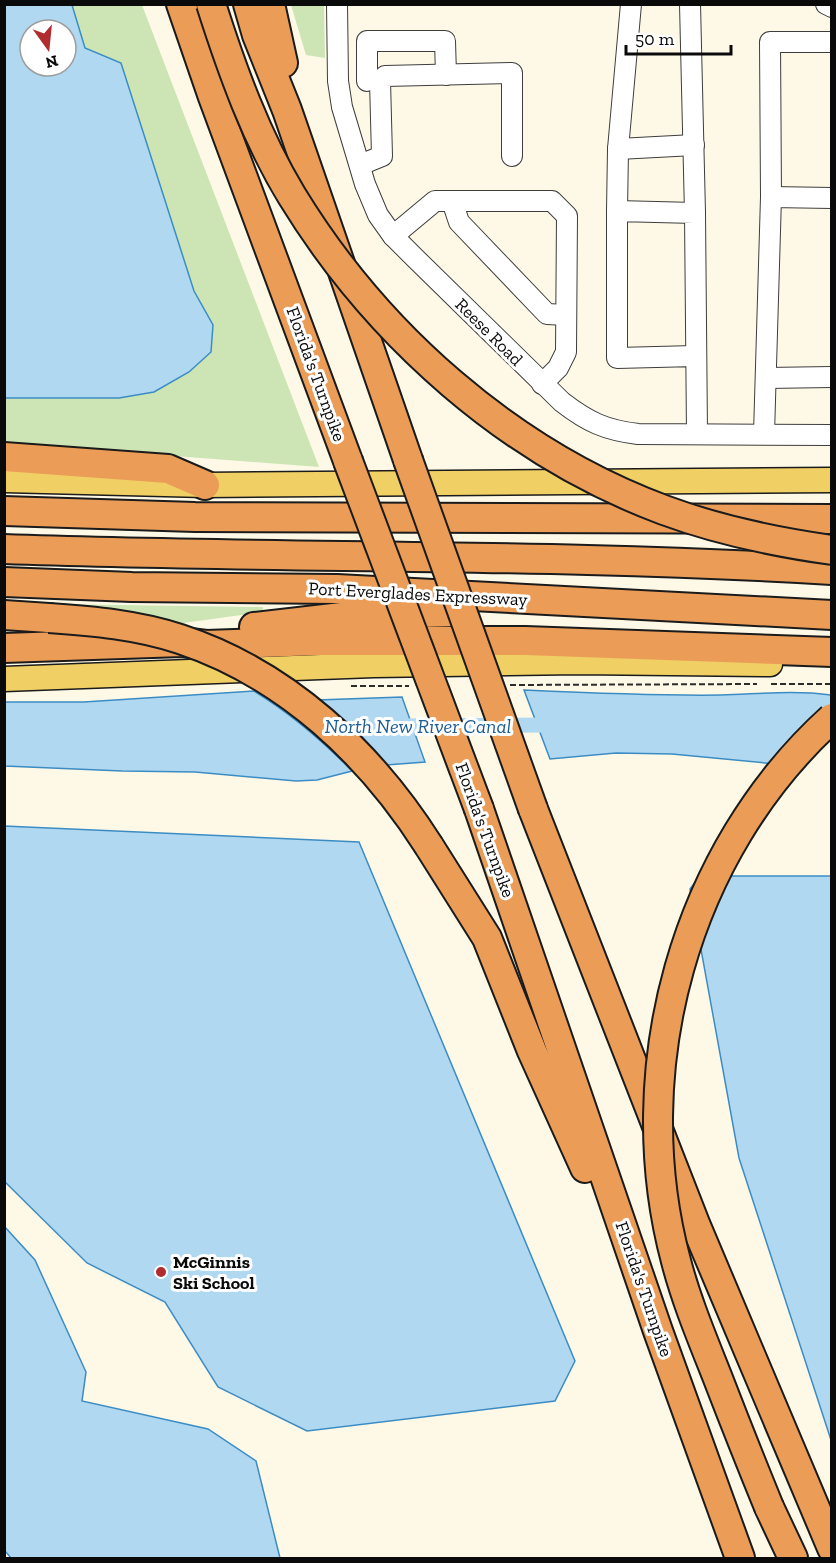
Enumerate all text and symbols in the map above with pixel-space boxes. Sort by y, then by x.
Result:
north arrow [18,18,78,78]
scale bar [626,18,731,56]
text: 50 m [635,28,675,50]
text: N [43,51,60,73]
street label: Reese Road [450,293,528,371]
street label: Florida's Turnpike [281,304,351,444]
street label: Port Everglades Expressway [308,577,529,611]
water label: North New River Canal [325,714,511,738]
street label: Florida's Turnpike [450,760,520,900]
street label: Florida's Turnpike [611,1218,677,1360]
place label: McGinnis Ski School [173,1251,255,1294]
marker: McGinnis Ski School [154,1265,168,1279]

